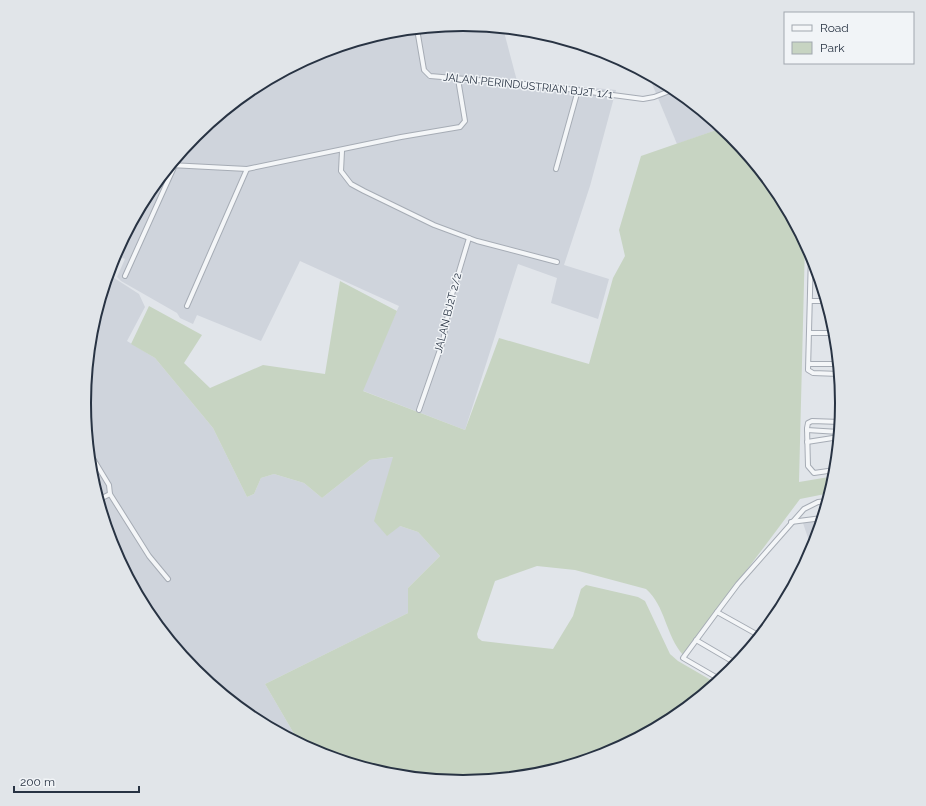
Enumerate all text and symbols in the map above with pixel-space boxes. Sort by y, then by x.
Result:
legend [784,12,914,64]
text: Road [820,21,849,35]
text: Park [820,41,845,55]
street label: JALAN PERINDUSTRIAN BJ2T 1/1 [443,71,614,101]
street label: JALAN BJ2T 2/2 [432,271,464,355]
scale bar [14,768,139,794]
text: 200 m [20,775,55,789]

